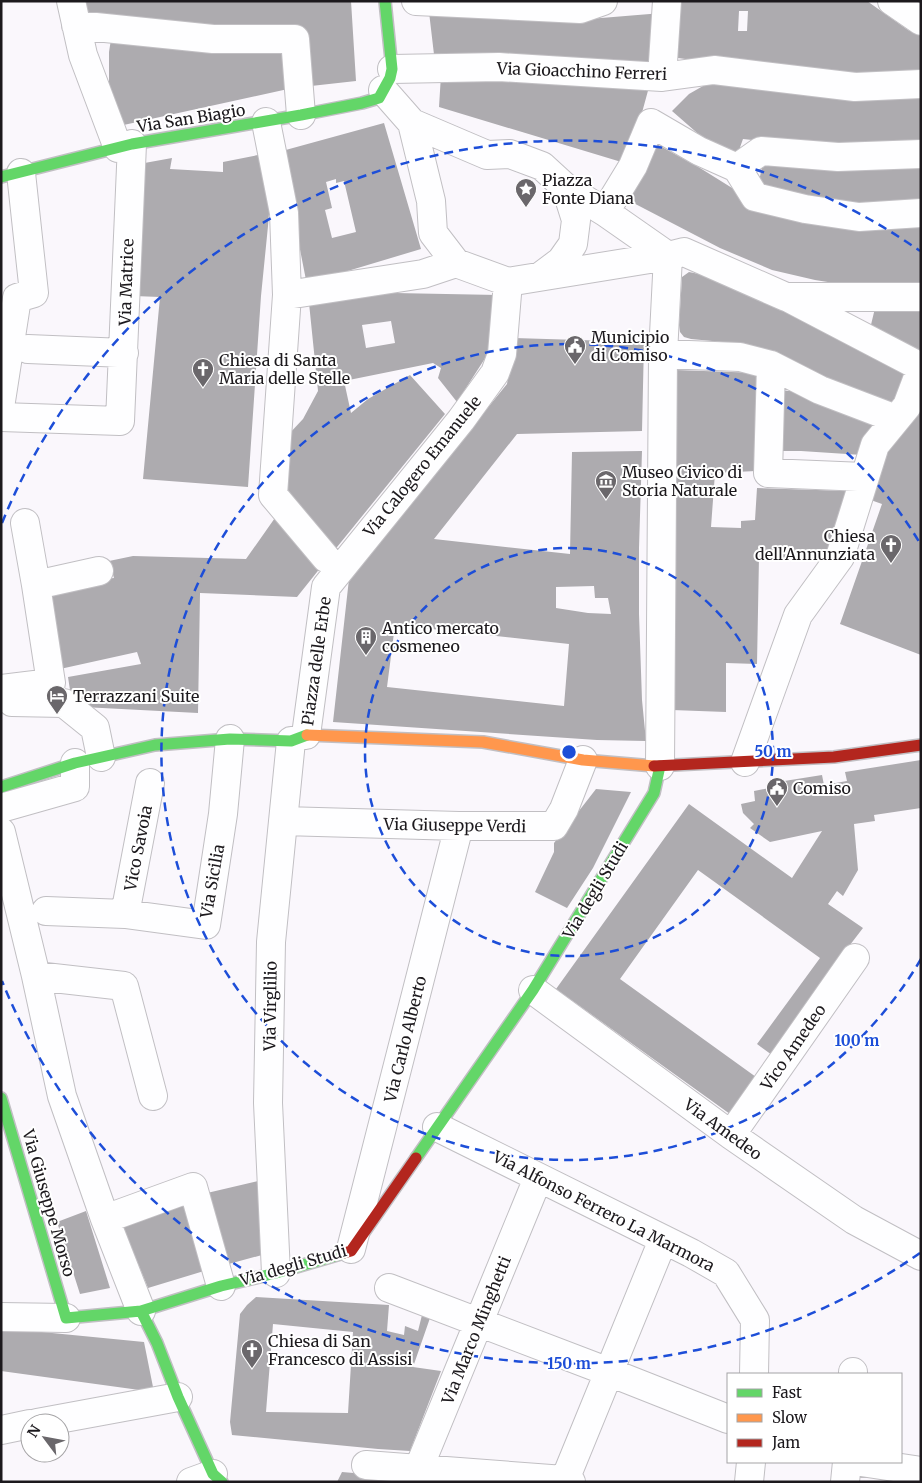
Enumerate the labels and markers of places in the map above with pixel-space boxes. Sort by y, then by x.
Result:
place label: Piazza Fonte Diana [542,170,634,208]
place icon: Piazza Fonte Diana [514,177,538,208]
place label: Municipio di Comiso [591,327,669,365]
public building icon: Municipio di Comiso [563,334,587,365]
place label: Chiesa di Santa Maria delle Stelle [219,350,350,388]
church icon: Chiesa di Santa Maria delle Stelle [191,357,215,388]
place label: Museo Civico di Storia Naturale [622,462,742,500]
museum icon: Museo Civico di Storia Naturale [594,469,618,500]
place label: Chiesa dell'Annunziata [755,526,875,564]
church icon: Chiesa dell'Annunziata [879,533,903,564]
place label: Antico mercato cosmeneo [381,618,499,656]
building icon: Antico mercato cosmeneo [354,625,378,656]
hotel icon: Terrazzani Suite [45,684,69,715]
place label: Terrazzani Suite [73,686,199,706]
centre of rings [560,743,578,761]
public building icon: Comiso [765,776,789,807]
place label: Comiso [793,778,851,798]
place label: Chiesa di San Francesco di Assisi [268,1331,412,1369]
church icon: Chiesa di San Francesco di Assisi [240,1338,264,1369]

